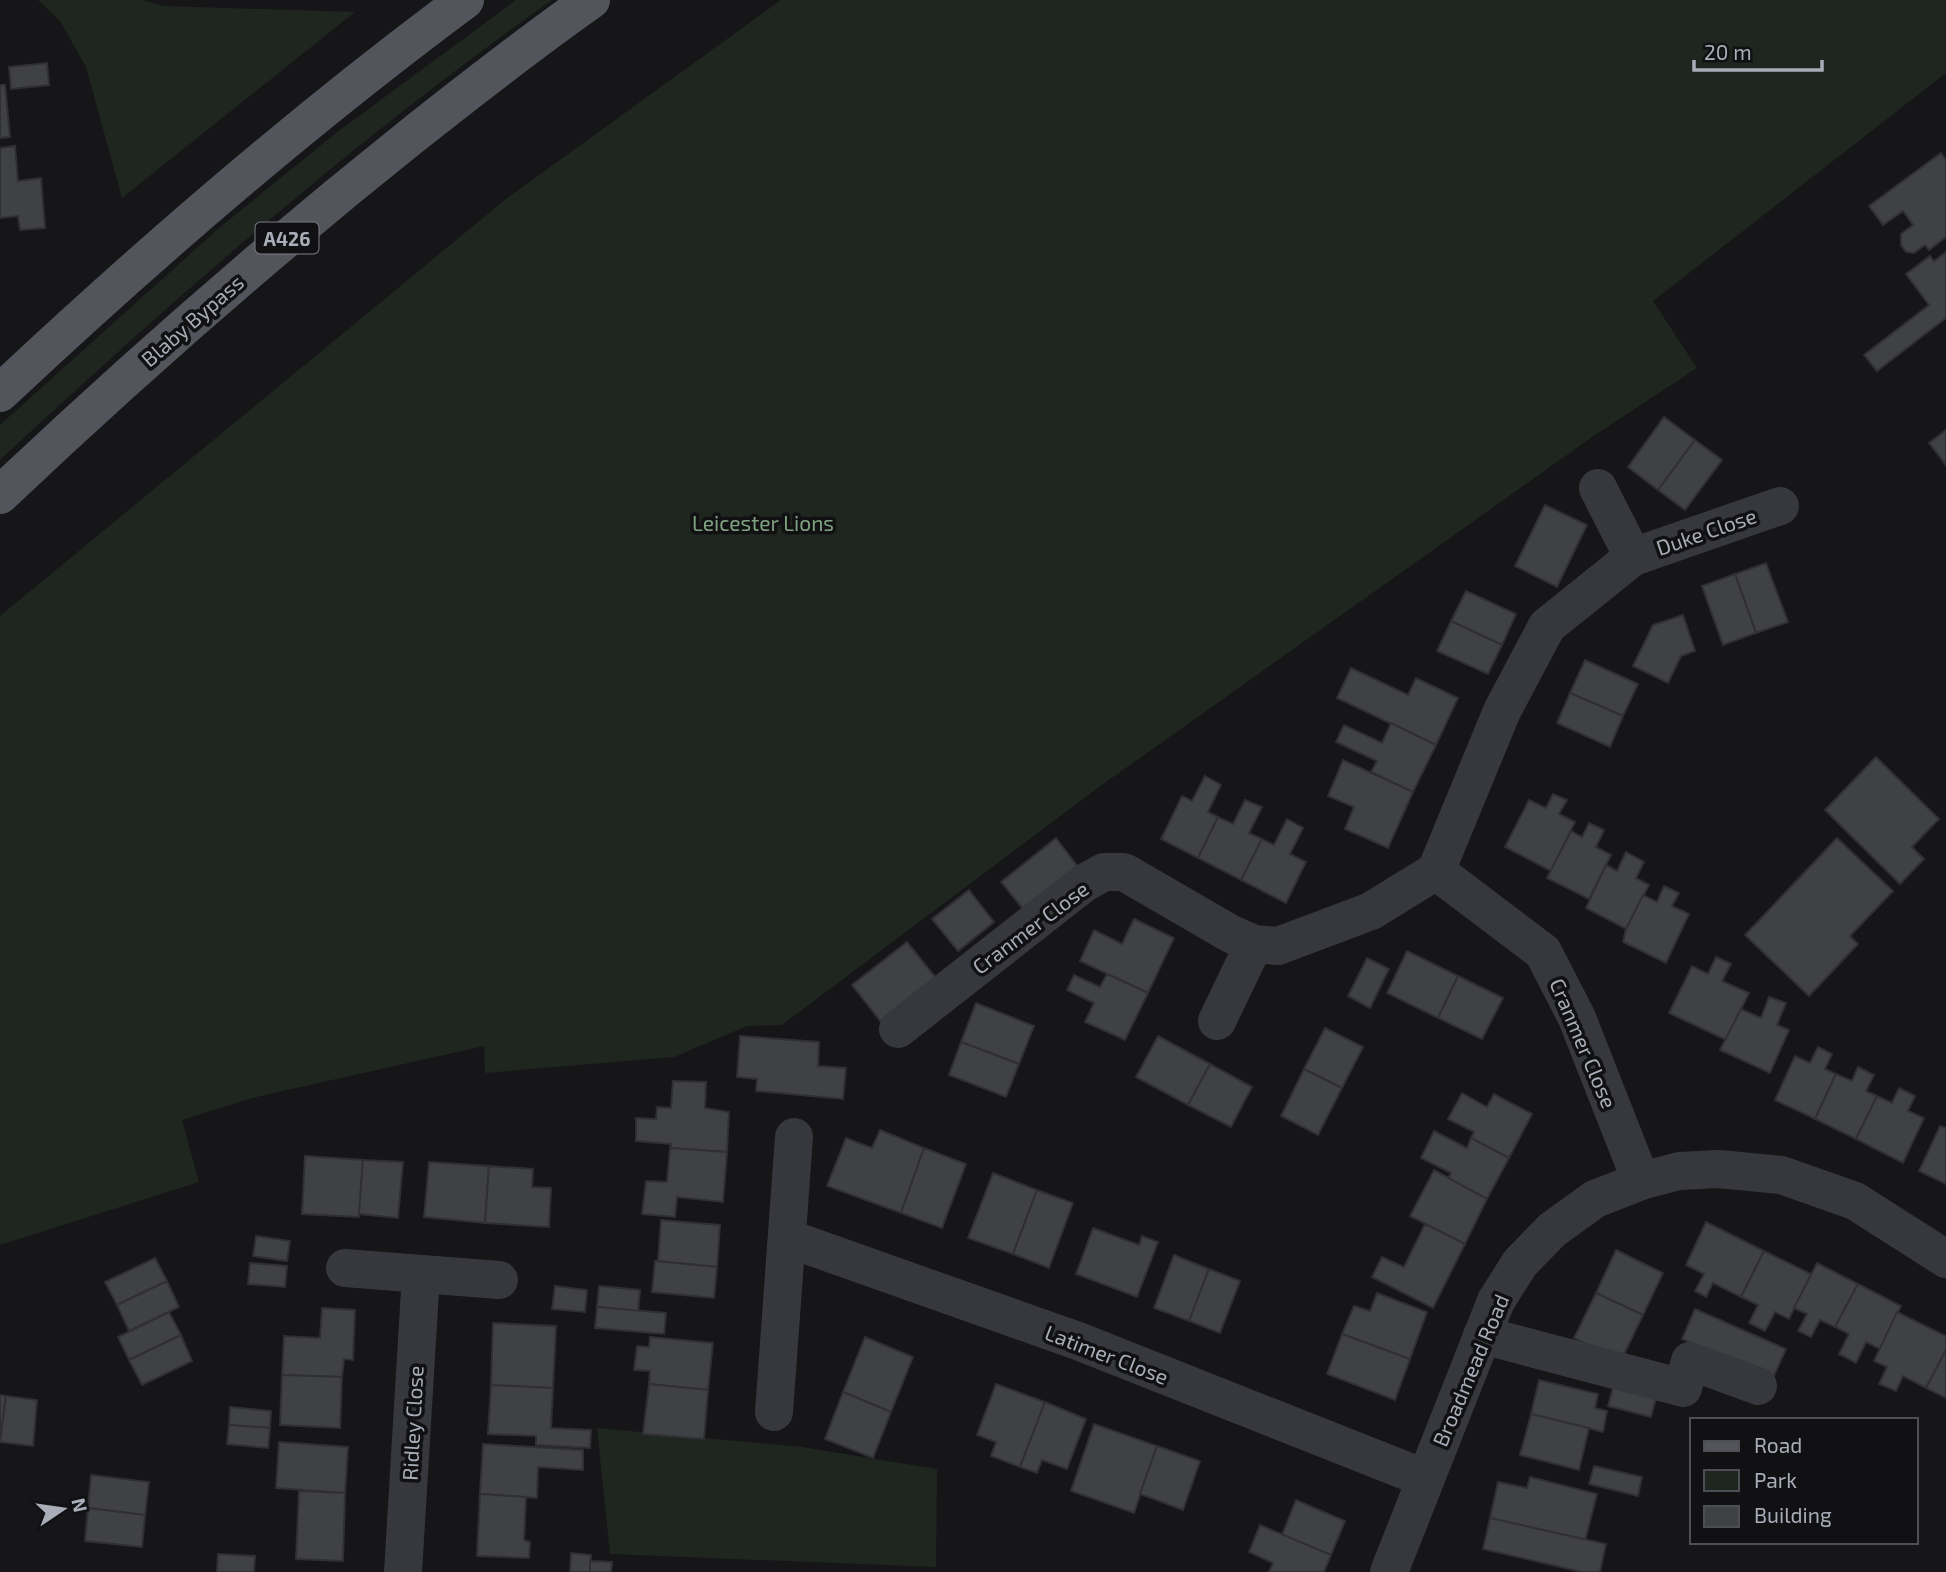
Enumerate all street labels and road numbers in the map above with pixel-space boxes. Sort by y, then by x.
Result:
road number: A426 [256,222,318,254]
street label: Blaby Bypass [136,269,248,371]
street label: Duke Close [1653,502,1759,560]
street label: Cranmer Close [967,875,1093,979]
street label: Cranmer Close [1545,974,1623,1112]
street label: Broadmead Road [1427,1290,1513,1450]
street label: Latimer Close [1042,1319,1172,1389]
street label: Ridley Close [397,1365,427,1481]

